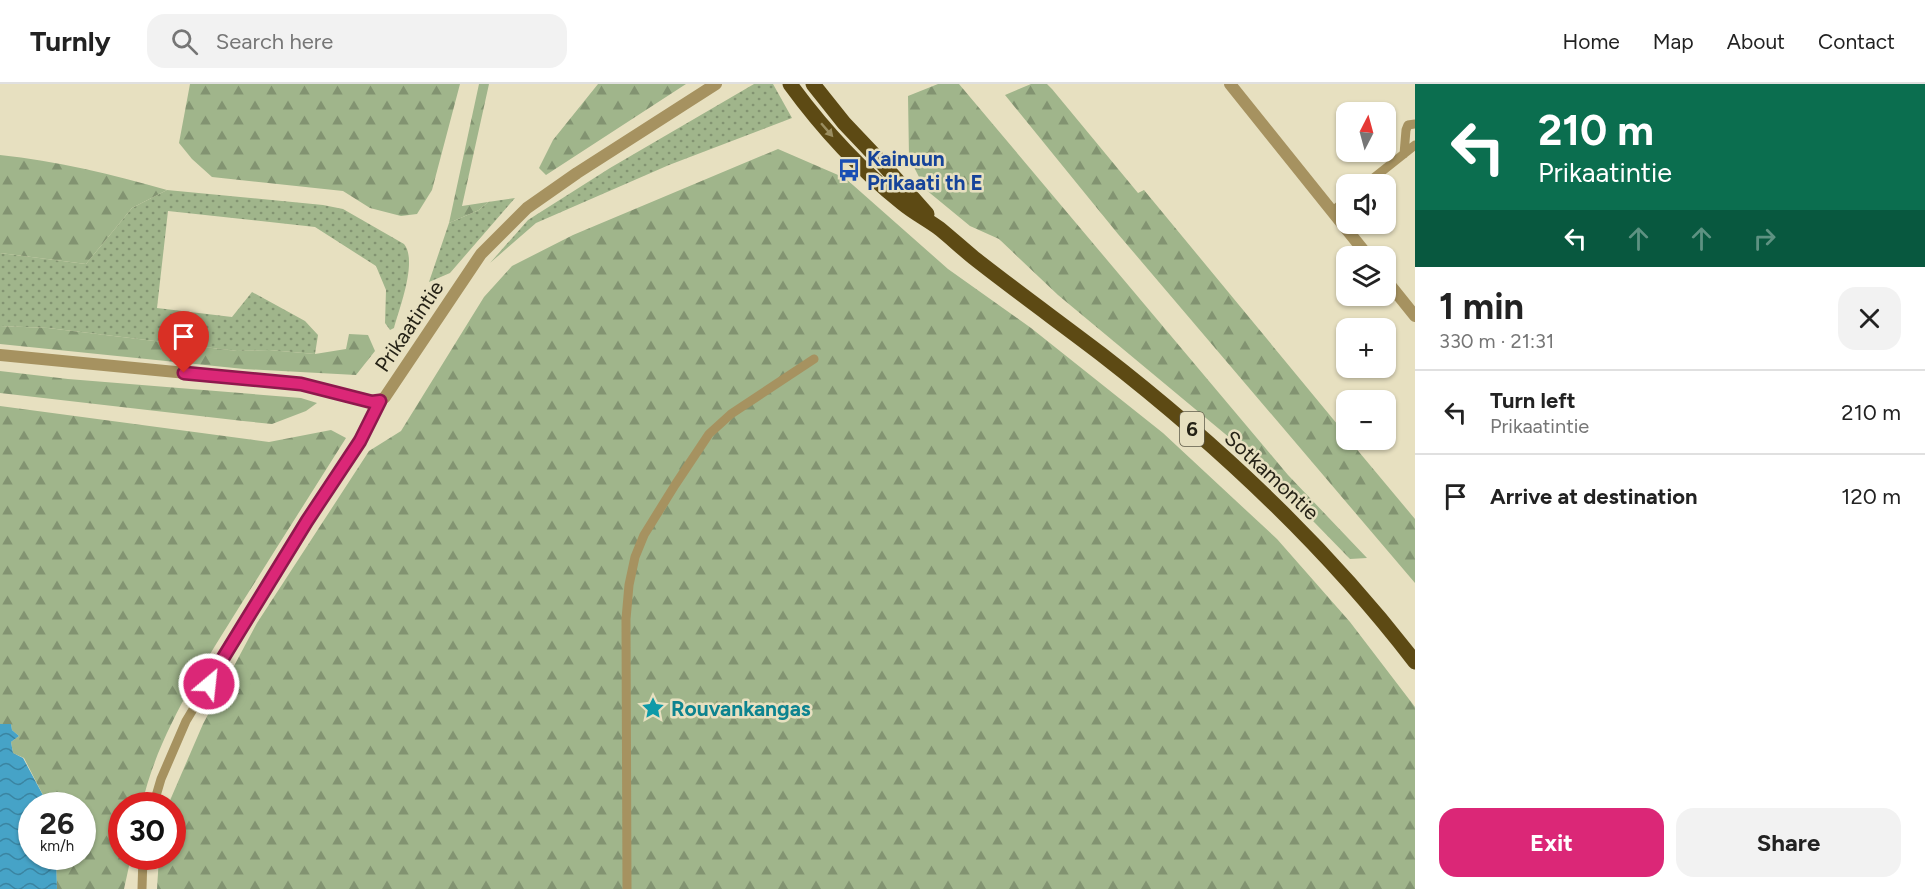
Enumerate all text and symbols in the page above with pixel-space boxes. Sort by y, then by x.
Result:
search box [147,14,567,68]
text: Turnly [30,24,111,58]
icon: search [168,25,201,58]
text: Search here [216,28,333,55]
text: Home [1563,29,1620,54]
text: Map [1653,29,1694,54]
text: About [1727,29,1785,54]
text: Contact [1818,29,1895,54]
north arrow [1336,102,1396,162]
map controls [1336,102,1396,450]
text: 210 m [1538,105,1654,156]
icon: left [1439,108,1517,186]
one-way arrow [820,122,833,137]
place label: Kainuun Prikaati th E [867,146,983,195]
text: Prikaatintie [1538,156,1672,189]
bus stop icon: Kainuun Prikaati th E [836,157,862,183]
button: sound [1336,174,1396,234]
icon: left [1559,222,1592,255]
icon: ahead [1622,222,1655,255]
icon: ahead [1685,222,1718,255]
icon: right [1748,222,1781,255]
button: layers [1336,246,1396,306]
street label: Prikaatintie [369,276,449,376]
text: 1 min [1439,285,1524,328]
button: close [1838,287,1901,350]
pin [158,311,209,373]
button: + [1336,318,1396,378]
icon: arrive [167,320,200,353]
text: 330 m · 21:31 [1439,329,1554,353]
text: Turn left [1490,387,1576,414]
button: − [1336,390,1396,450]
icon: left [1439,396,1472,429]
text: 210 m [1841,399,1901,426]
road number: 6 [1180,412,1204,446]
text: Prikaatintie [1490,414,1589,438]
street label: Sotkamontie [1220,425,1324,525]
icon: arrive [1439,480,1472,513]
text: Arrive at destination [1490,483,1698,510]
text: 120 m [1841,483,1901,510]
position arrow [177,652,241,716]
place icon: Rouvankangas [640,695,666,721]
place label: Rouvankangas [671,696,811,721]
speed limit sign: 30 [108,792,186,870]
text: 26 [40,805,74,842]
button: Exit [1439,808,1664,877]
button: Share [1676,808,1901,877]
text: km/h [40,837,74,855]

